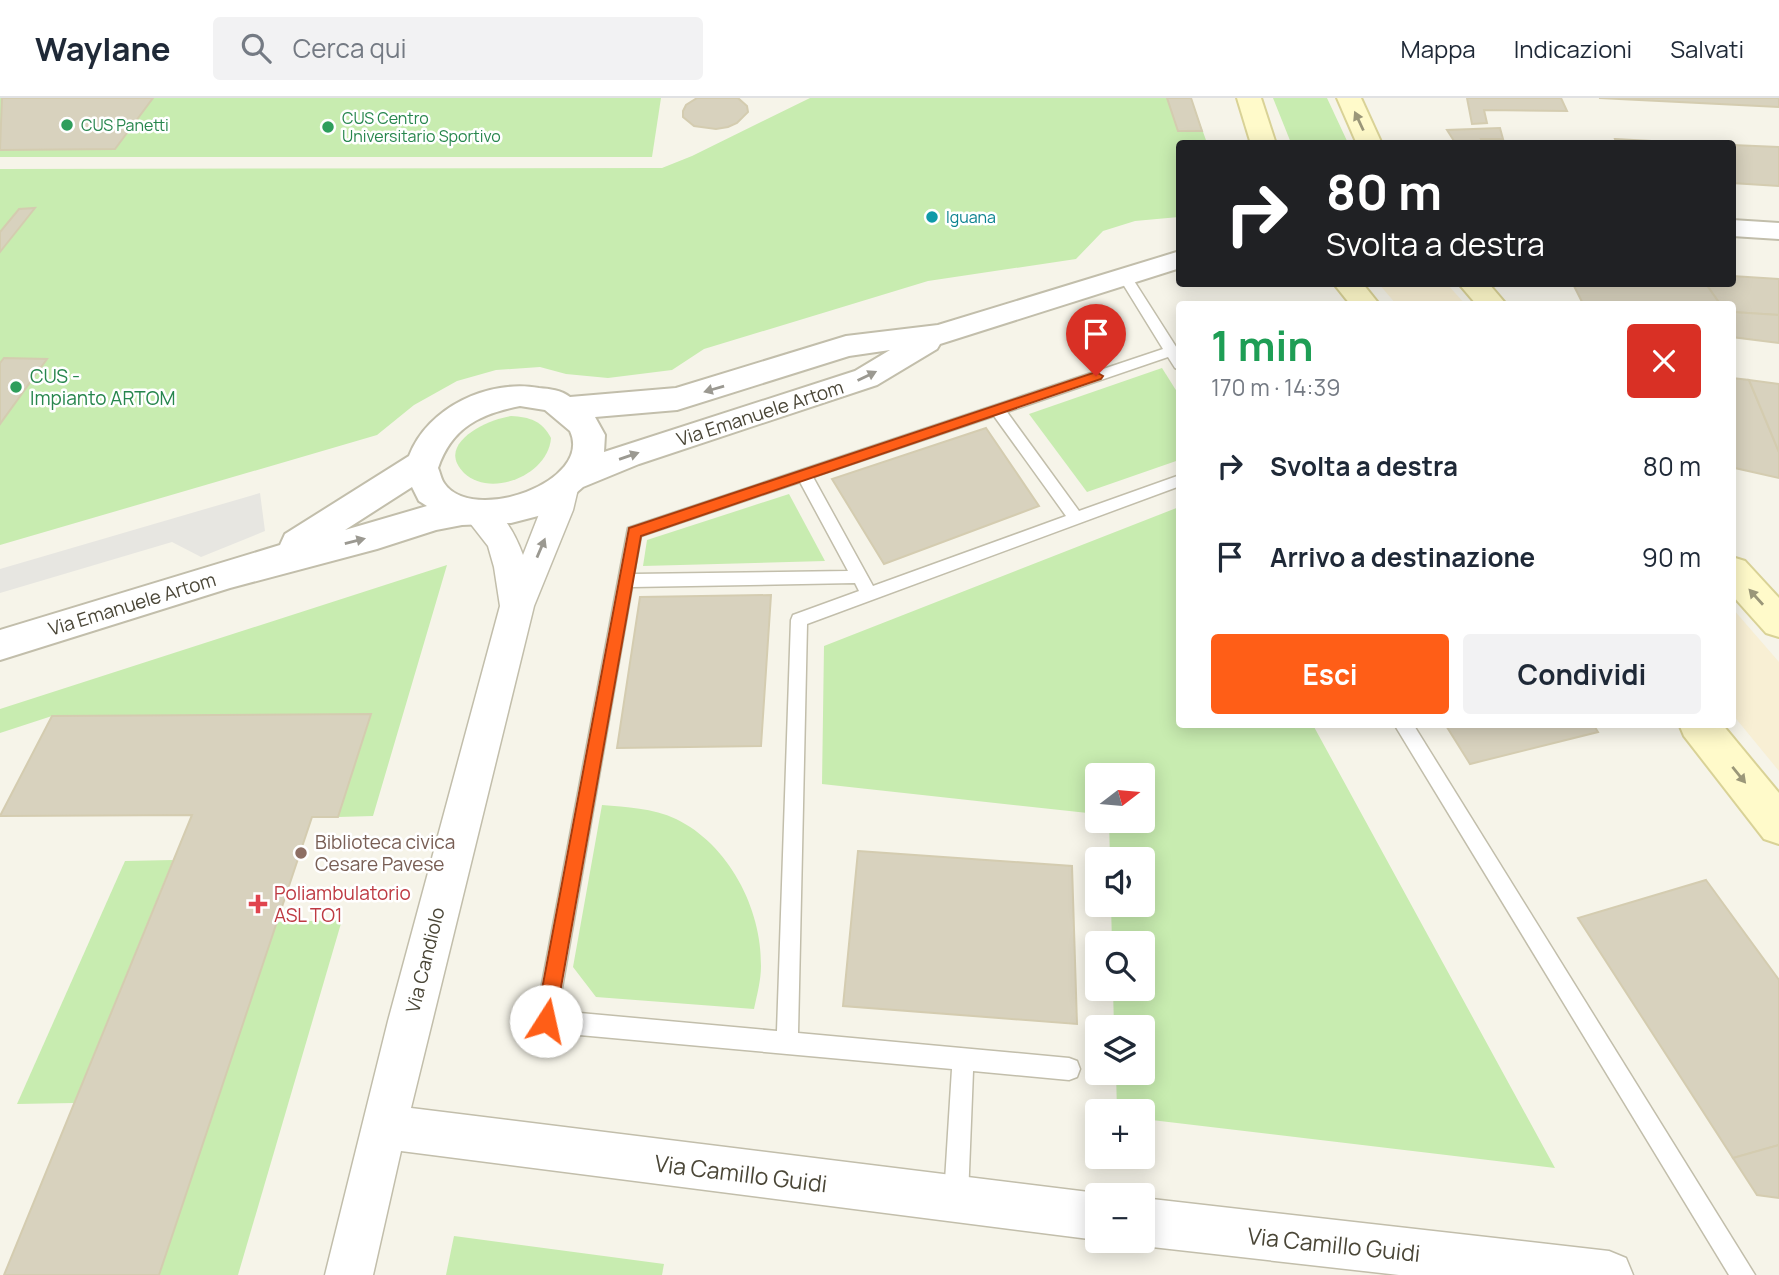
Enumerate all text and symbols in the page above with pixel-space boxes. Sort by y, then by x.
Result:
search box [213,17,703,80]
text: Waylane [35,26,171,71]
icon: search [237,29,275,67]
text: Cerca qui [293,30,406,66]
text: Mappa [1400,32,1476,65]
text: Indicazioni [1514,32,1632,65]
text: Salvati [1670,32,1744,65]
place label: CUS Centro Universitario Sportivo [342,107,501,147]
one-way arrow [1354,111,1365,131]
place label: CUS Panetti [81,114,169,136]
marker: CUS Panetti [59,117,75,133]
marker: CUS Centro Universitario Sportivo [320,119,336,135]
text: 80 m [1326,158,1442,225]
icon: right [1211,168,1302,259]
place label: Iguana [946,206,996,228]
marker: Iguana [924,209,940,225]
text: Svolta a destra [1326,222,1545,266]
pin [1066,304,1126,376]
icon: arrive [1077,315,1115,353]
text: 1 min [1211,316,1314,374]
button: close [1627,324,1701,398]
place label: CUS - Impianto ARTOM [30,363,175,411]
one-way arrow [857,370,877,382]
text: 170 m · 14:39 [1211,371,1340,403]
street label: Via Emanuele Artom [673,374,847,452]
marker: CUS - Impianto ARTOM [8,379,24,395]
one-way arrow [703,384,724,394]
icon: right [1211,447,1249,485]
text: Svolta a destra [1270,448,1458,484]
text: 80 m [1643,448,1701,484]
one-way arrow [619,450,640,461]
one-way arrow [344,535,366,546]
one-way arrow [536,537,547,558]
icon: arrive [1211,538,1249,576]
text: Arrivo a destinazione [1270,539,1535,575]
text: 90 m [1642,539,1701,575]
street label: Via Emanuele Artom [45,566,219,642]
one-way arrow [1748,589,1764,606]
button: Esci [1211,634,1449,714]
button: Condividi [1463,634,1701,714]
north arrow [1085,763,1155,833]
map controls [1085,763,1155,1253]
one-way arrow [1731,766,1745,784]
place label: Biblioteca civica Cesare Pavese [315,829,455,877]
marker: Biblioteca civica Cesare Pavese [293,845,309,861]
button: sound [1085,847,1155,917]
place label: Poliambulatorio ASL TO1 [274,880,411,928]
marker: Poliambulatorio ASL TO1 [248,894,268,914]
street label: Via Candiolo [399,905,451,1015]
button: search [1085,931,1155,1001]
position arrow [509,984,583,1058]
button: layers [1085,1015,1155,1085]
button: + [1085,1099,1155,1169]
street label: Via Camillo Guidi [653,1147,829,1199]
button: − [1085,1183,1155,1253]
street label: Via Camillo Guidi [1246,1219,1422,1269]

